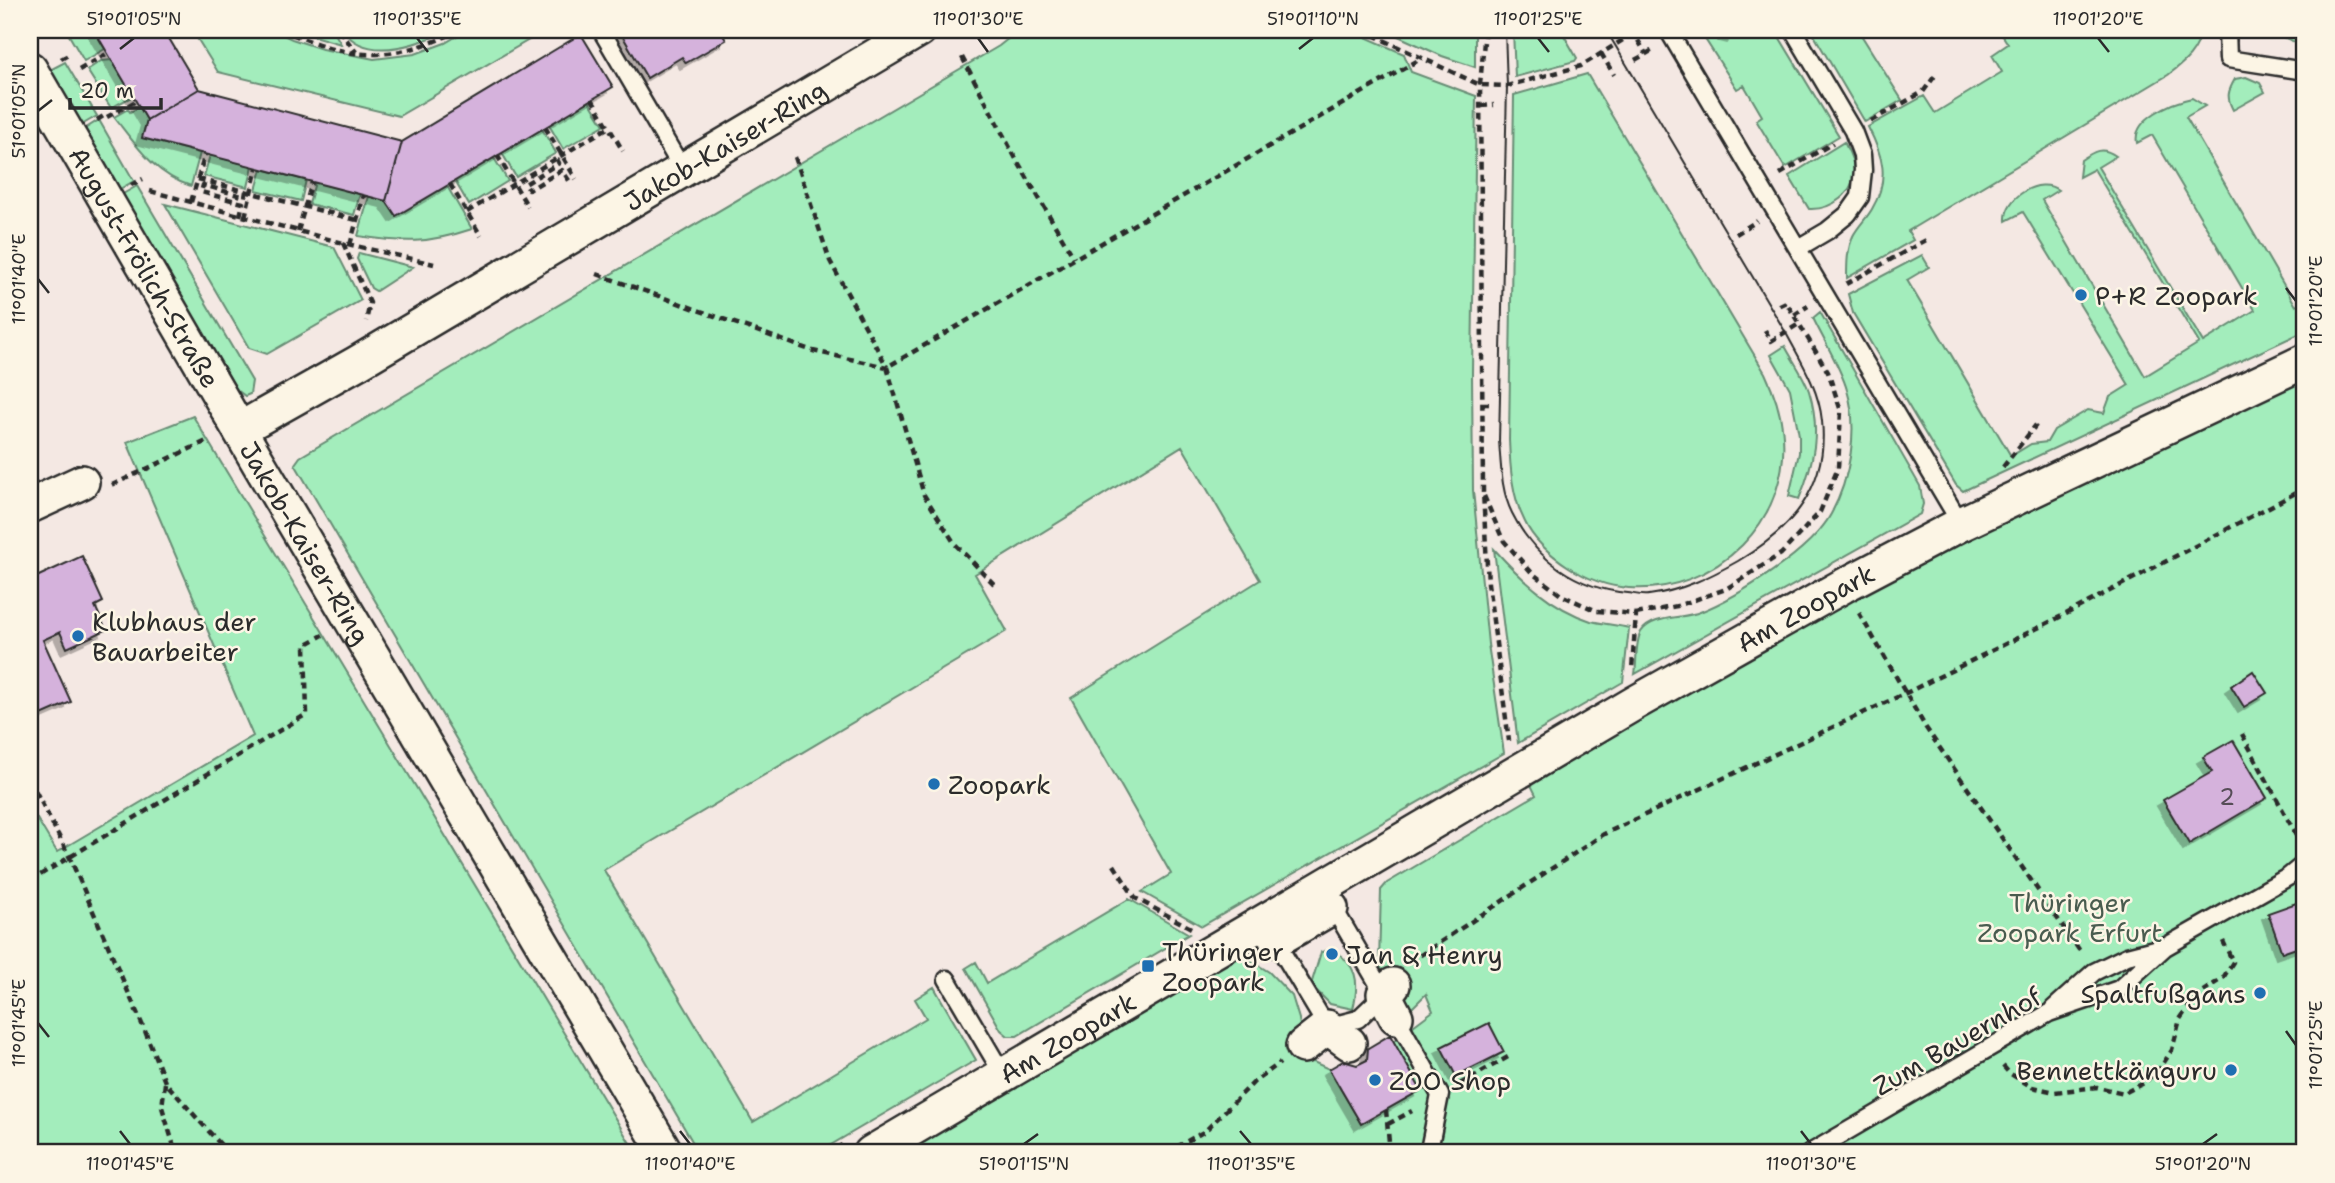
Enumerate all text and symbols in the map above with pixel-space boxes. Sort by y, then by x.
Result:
text: 51°01'05"N [86,7,182,31]
text: 11°01'35"E [372,7,462,31]
text: 11°01'30"E [932,7,1024,31]
text: 51°01'10"N [1267,7,1359,31]
text: 11°01'25"E [1493,7,1583,31]
text: 11°01'20"E [2053,7,2143,31]
text: 51°01'05"N [7,63,31,159]
scale bar [70,66,161,110]
street label: Jakob-Kaiser-Ring [617,71,833,219]
text: 20 m [80,77,134,105]
street label: August-Frölich-Straße [61,140,229,394]
text: 11°01'40"E [7,234,31,324]
text: 11°01'20"E [2304,256,2328,346]
place label: P+R Zoopark [2095,278,2258,313]
marker: P+R Zoopark [2073,287,2089,303]
street label: Jakob-Kaiser-Ring [232,435,379,651]
street label: Am Zoopark [1730,555,1881,660]
place label: Klubhaus der Bauarbeiter [92,604,257,669]
marker: Klubhaus der Bauarbeiter [70,628,86,644]
place label: Zoopark [948,767,1051,802]
marker: Zoopark [926,776,942,792]
house number: 2 [2219,782,2235,812]
park label: Thüringer Zoopark Erfurt [1977,885,2163,950]
place label: Thüringer Zoopark [1162,934,1284,999]
place label: Jan & Henry [1346,937,1503,972]
marker: Jan & Henry [1324,946,1340,962]
marker: Thüringer Zoopark [1140,958,1156,974]
place label: Spaltfußgans [2081,976,2246,1011]
street label: Zum Bauernhof [1866,978,2048,1103]
text: 11°01'45"E [7,979,31,1067]
street label: Am Zoopark [993,983,1142,1091]
marker: Spaltfußgans [2252,985,2268,1001]
text: 11°01'25"E [2304,1000,2328,1090]
place label: Bennettkänguru [2016,1053,2217,1088]
marker: Bennettkänguru [2223,1062,2239,1078]
place label: ZOO Shop [1389,1063,1511,1098]
marker: ZOO Shop [1367,1072,1383,1088]
text: 11°01'45"E [86,1152,174,1176]
text: 11°01'40"E [645,1152,735,1176]
text: 51°01'15"N [979,1152,1069,1176]
text: 11°01'35"E [1206,1152,1296,1176]
text: 11°01'30"E [1765,1152,1857,1176]
text: 51°01'20"N [2155,1152,2251,1176]

